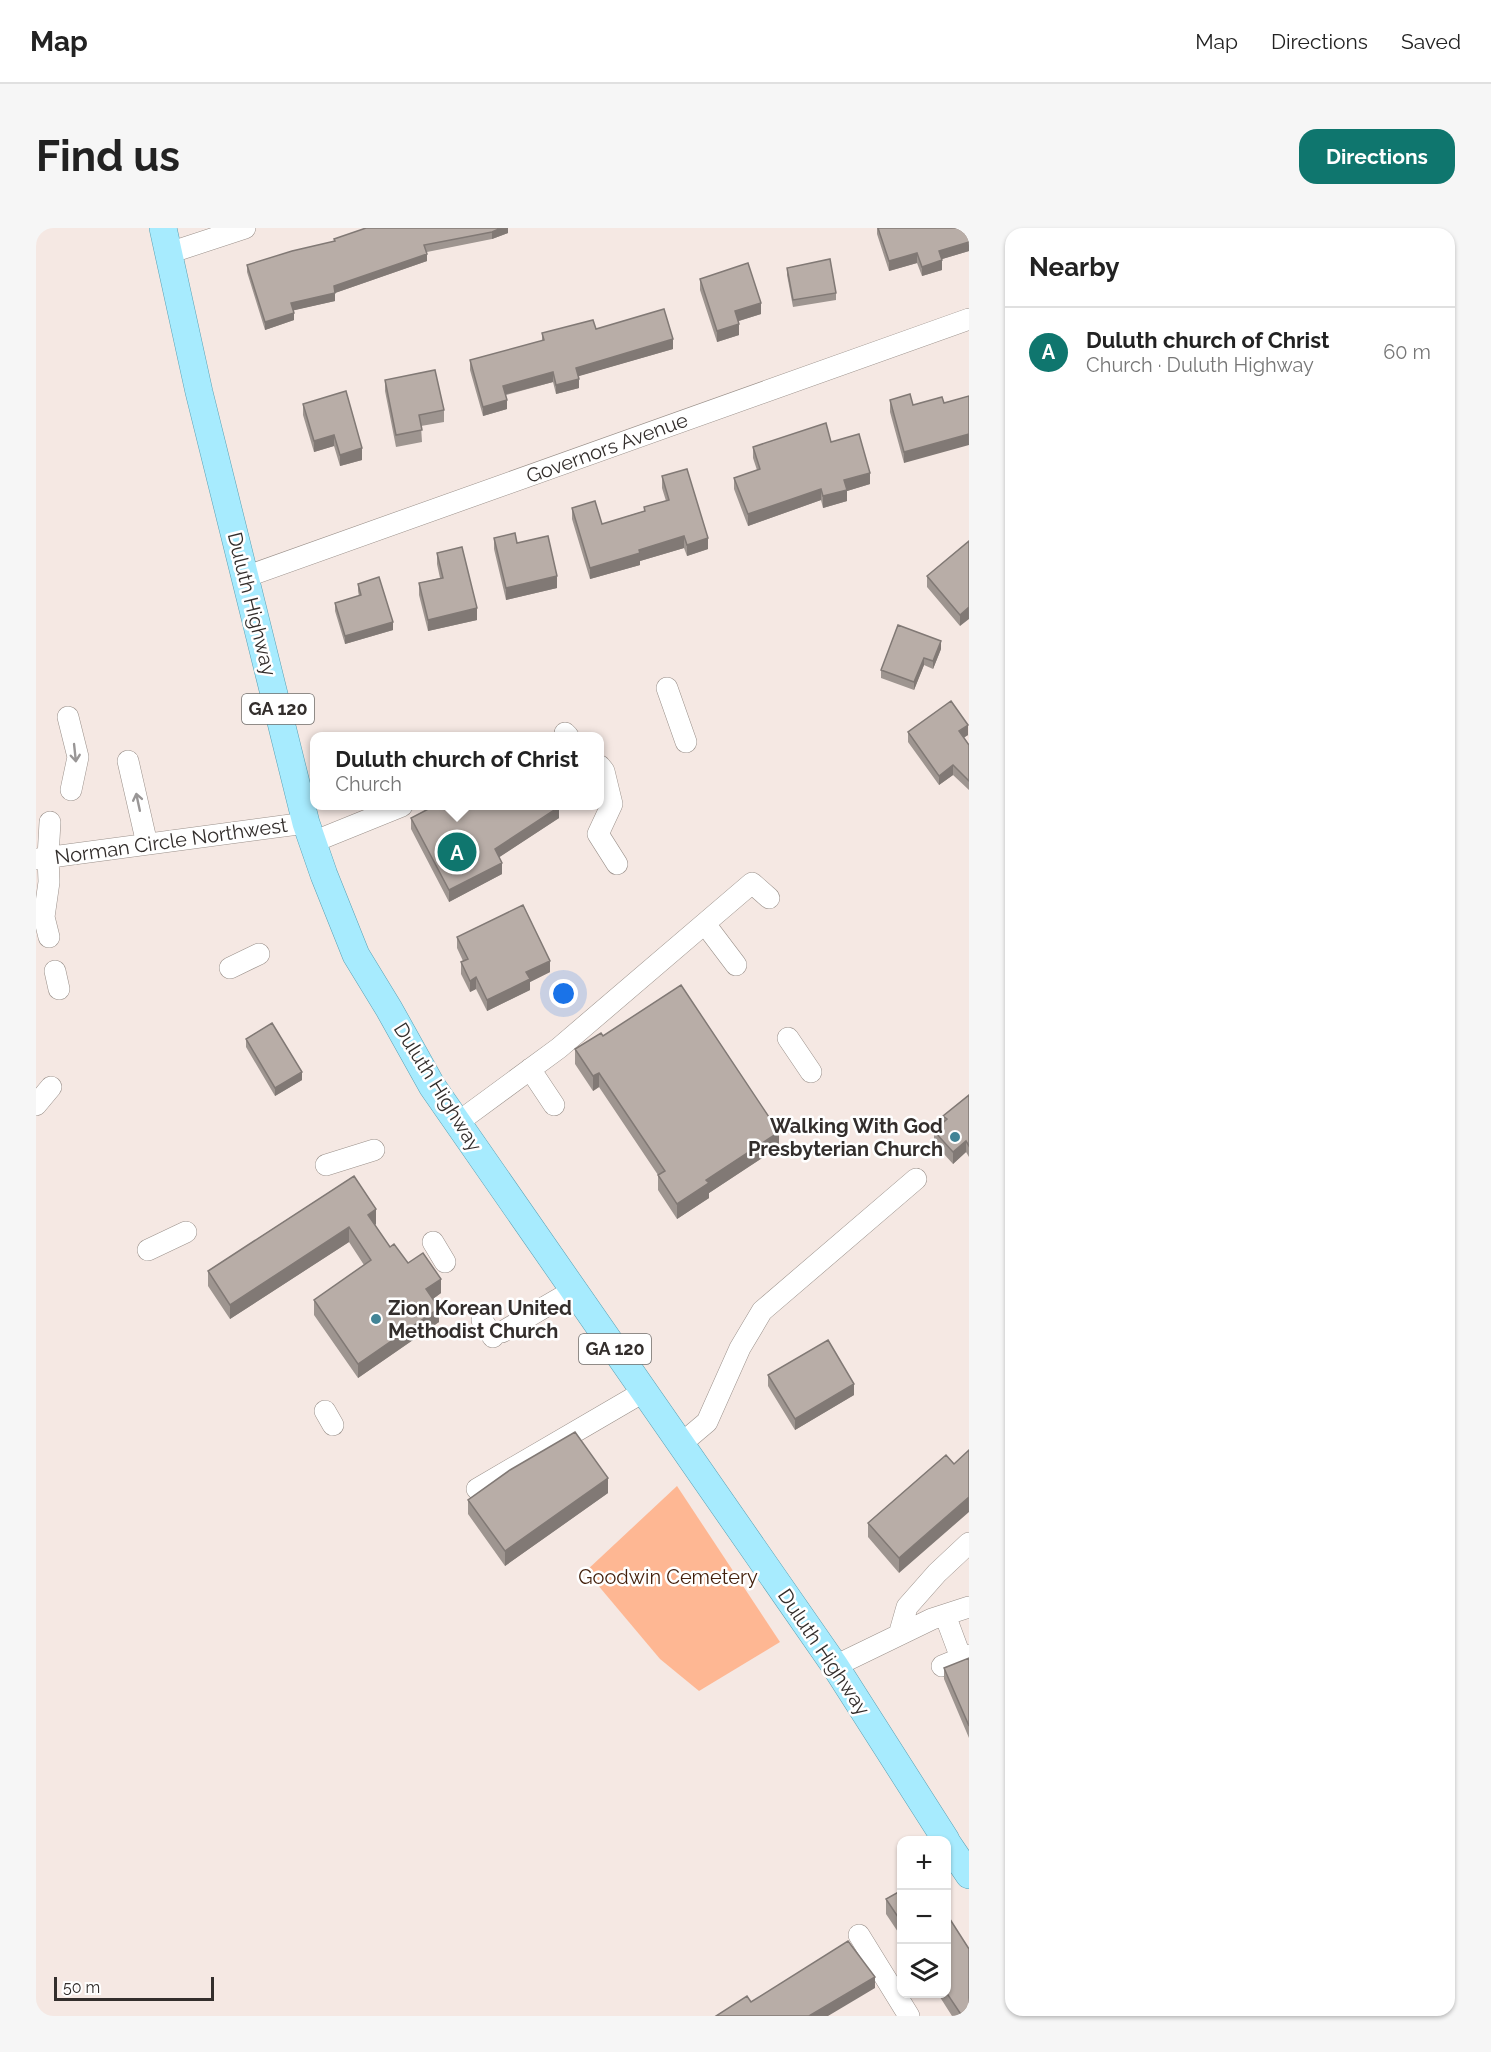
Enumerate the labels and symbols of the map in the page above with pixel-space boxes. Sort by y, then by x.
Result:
street label: Governors Avenue [523,408,691,488]
street label: Duluth Highway [223,530,281,679]
road number: GA 120 [242,694,314,724]
one-way arrow [70,743,81,762]
one-way arrow [132,793,143,813]
street label: Norman Circle Northwest [53,813,289,869]
pin: A [438,830,476,874]
your location [549,979,578,1008]
street label: Duluth Highway [389,1018,487,1156]
place label: Walking With God Presbyterian Church [748,1114,943,1161]
marker: Walking With God Presbyterian Church [948,1130,962,1144]
place label: Zion Korean United Methodist Church [388,1296,572,1343]
marker: Zion Korean United Methodist Church [369,1312,383,1326]
road number: GA 120 [579,1334,651,1364]
park label: Goodwin Cemetery [578,1565,758,1589]
street label: Duluth Highway [773,1584,875,1720]
scale bar [54,1974,214,2002]

